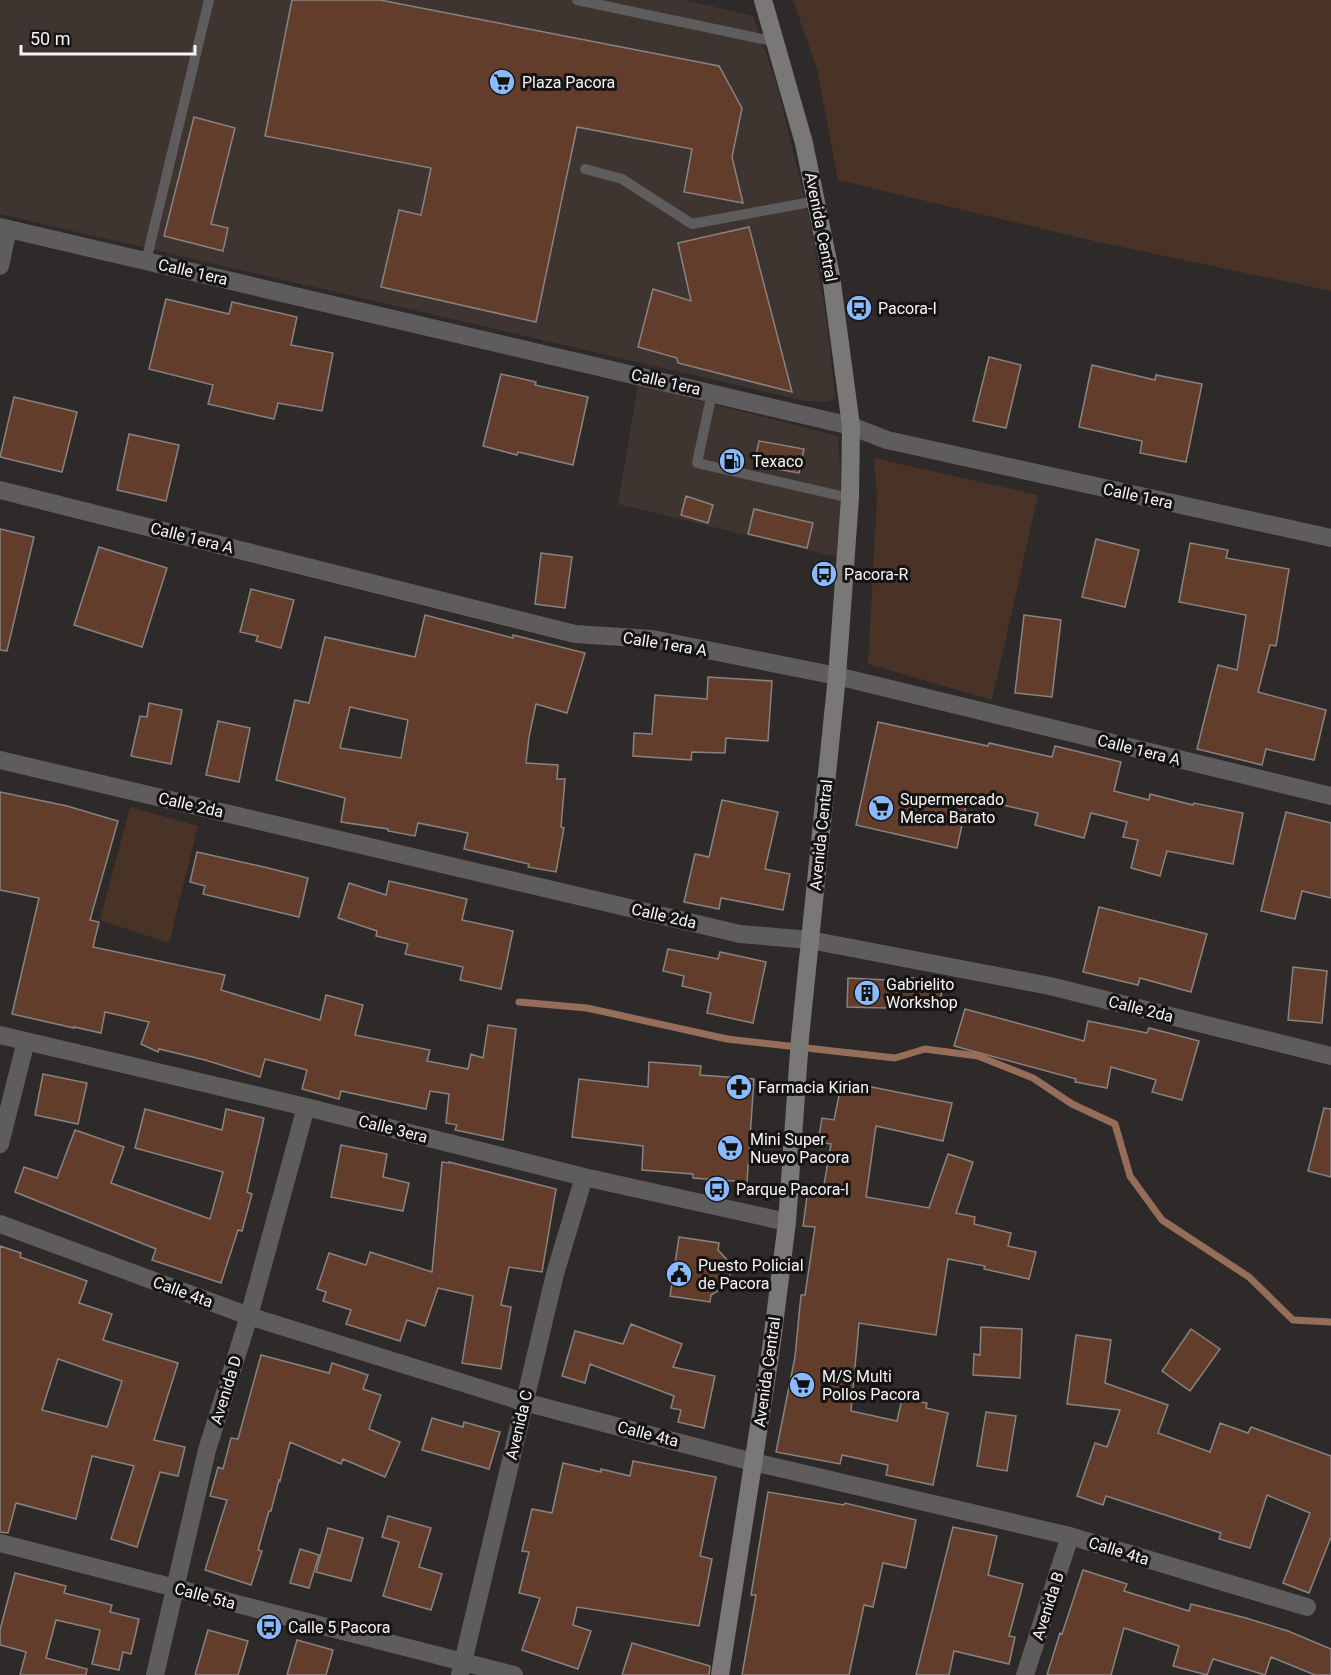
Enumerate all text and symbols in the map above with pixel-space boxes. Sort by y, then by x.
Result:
scale bar [21,18,195,56]
text: 50 m [30,28,70,49]
supermarket icon: Plaza Pacora [487,67,517,97]
place label: Plaza Pacora [522,73,615,92]
street label: Avenida Central [801,171,841,283]
street label: Calle 1era [156,255,230,289]
bus stop icon: Pacora-I [844,293,874,323]
place label: Pacora-I [878,299,937,318]
street label: Calle 1era [629,365,703,399]
fuel station icon: Texaco [717,446,747,476]
place label: Texaco [752,452,803,471]
street label: Calle 1era [1101,479,1175,513]
street label: Calle 1era A [148,518,236,558]
bus stop icon: Pacora-R [809,559,839,589]
place label: Pacora-R [844,565,908,584]
street label: Calle 1era A [622,628,709,660]
street label: Calle 1era A [1095,730,1183,770]
street label: Avenida Central [806,779,836,891]
street label: Calle 2da [157,788,225,822]
place label: Supermercado Merca Barato [900,790,1004,827]
supermarket icon: Supermercado Merca Barato [866,793,896,823]
street label: Calle 2da [630,899,698,933]
place label: Gabrielito Workshop [886,975,958,1012]
building icon: Gabrielito Workshop [852,978,882,1008]
street label: Calle 2da [1107,992,1175,1026]
pharmacy icon: Farmacia Kirian [724,1072,754,1102]
place label: Farmacia Kirian [758,1078,869,1097]
street label: Calle 3era [356,1111,430,1147]
place label: Mini Super Nuevo Pacora [750,1130,849,1167]
supermarket icon: Mini Super Nuevo Pacora [715,1133,745,1163]
bus stop icon: Parque Pacora-I [702,1174,732,1204]
place label: Parque Pacora-I [736,1180,849,1199]
place label: Puesto Policial de Pacora [698,1256,804,1293]
public building icon: Puesto Policial de Pacora [664,1259,694,1289]
street label: Calle 4ta [150,1272,216,1312]
street label: Avenida Central [750,1316,784,1428]
street label: Avenida D [207,1353,245,1427]
place label: M/S Multi Pollos Pacora [822,1367,920,1404]
supermarket icon: M/S Multi Pollos Pacora [787,1370,817,1400]
street label: Avenida C [502,1388,536,1462]
street label: Calle 4ta [615,1417,681,1451]
street label: Calle 4ta [1086,1533,1152,1569]
street label: Avenida B [1028,1569,1068,1642]
street label: Calle 5ta [172,1579,238,1613]
bus stop icon: Calle 5 Pacora [254,1612,284,1642]
place label: Calle 5 Pacora [288,1618,390,1637]

